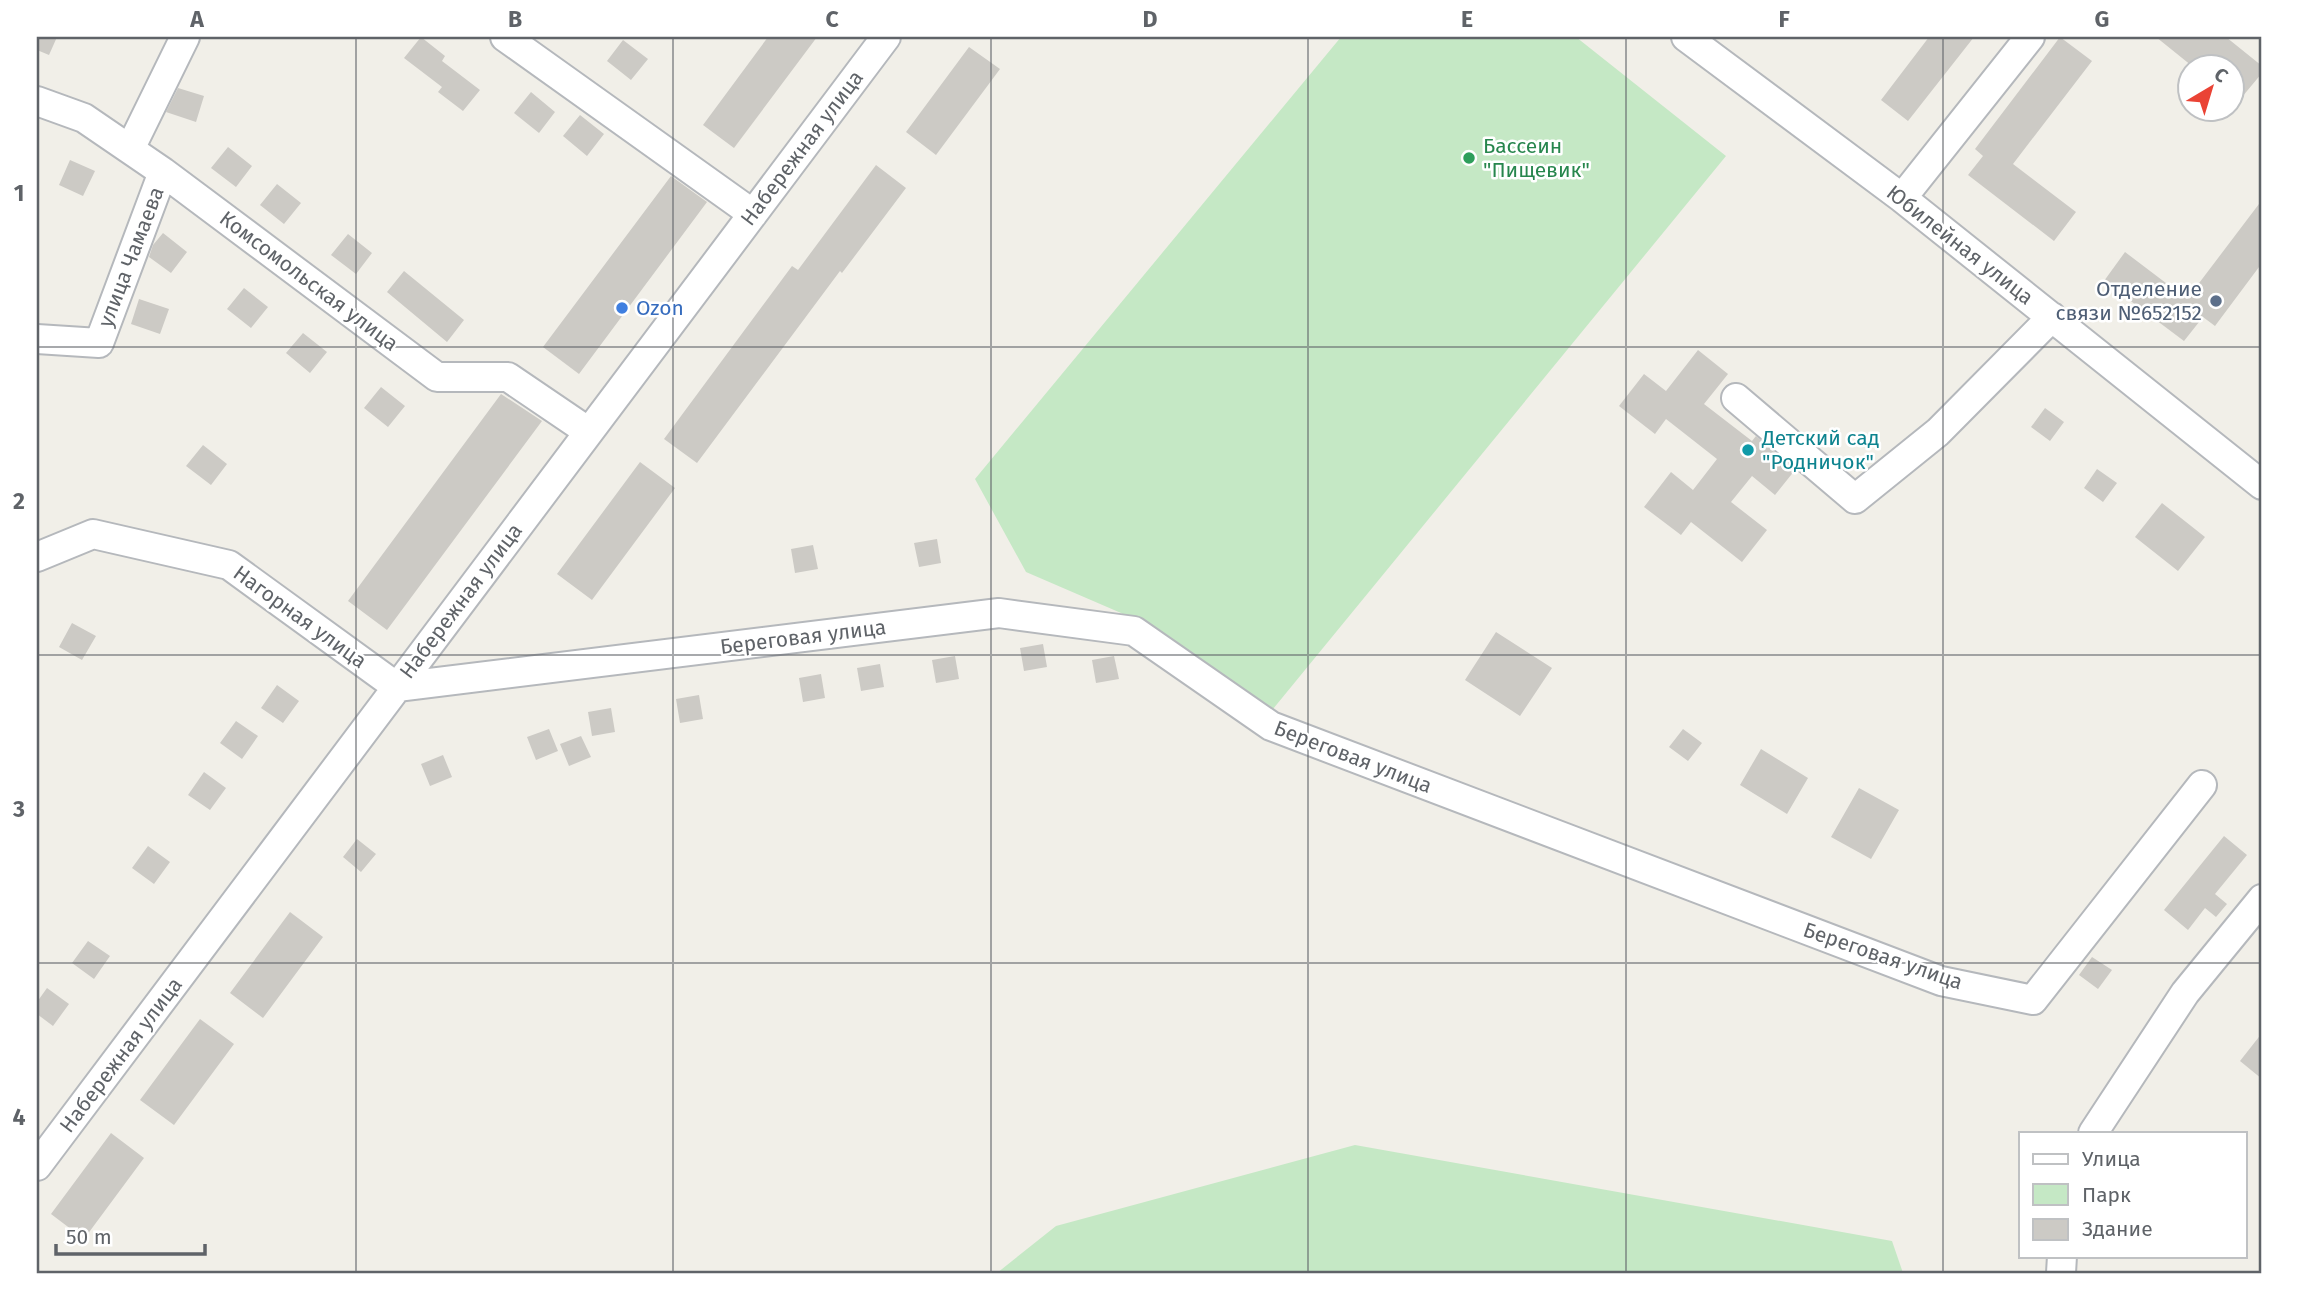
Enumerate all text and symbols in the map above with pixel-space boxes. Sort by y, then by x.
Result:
text: A [189,5,204,33]
text: B [508,5,522,33]
text: C [825,5,839,33]
text: D [1143,5,1158,33]
text: E [1461,5,1473,33]
text: F [1778,5,1790,33]
text: G [2095,5,2109,33]
north arrow [2176,52,2246,122]
text: С [2210,63,2233,87]
street label: Набережная улица [735,65,869,231]
place label: Бассеин "Пищевик" [1483,133,1590,183]
marker: Бассеин "Пищевик" [1461,150,1477,166]
text: 1 [14,179,24,207]
street label: Юбилейная улица [1881,180,2039,310]
street label: улица Чамаева [92,183,170,331]
street label: Комсомольская улица [214,205,404,357]
place label: Отделение связи №652152 [2055,276,2202,326]
marker: Отделение связи №652152 [2208,293,2224,309]
place label: Ozon [636,295,684,321]
marker: Ozon [614,300,630,316]
place label: Детский сад "Родничок" [1761,425,1879,475]
marker: Детский сад "Родничок" [1740,442,1756,458]
text: 2 [13,487,25,515]
street label: Набережная улица [394,518,528,684]
street label: Нагорная улица [228,560,372,674]
street label: Береговая улица [719,614,887,660]
street label: Береговая улица [1270,715,1436,799]
text: 3 [12,795,25,823]
street label: Береговая улица [1800,917,1966,995]
street label: Набережная улица [54,972,188,1138]
text: 4 [13,1103,26,1131]
legend [2019,1132,2246,1258]
text: Улица [2082,1146,2141,1172]
text: Парк [2082,1182,2131,1208]
scale bar [56,1212,205,1256]
text: Здание [2082,1216,2153,1242]
text: 50 m [66,1224,112,1250]

